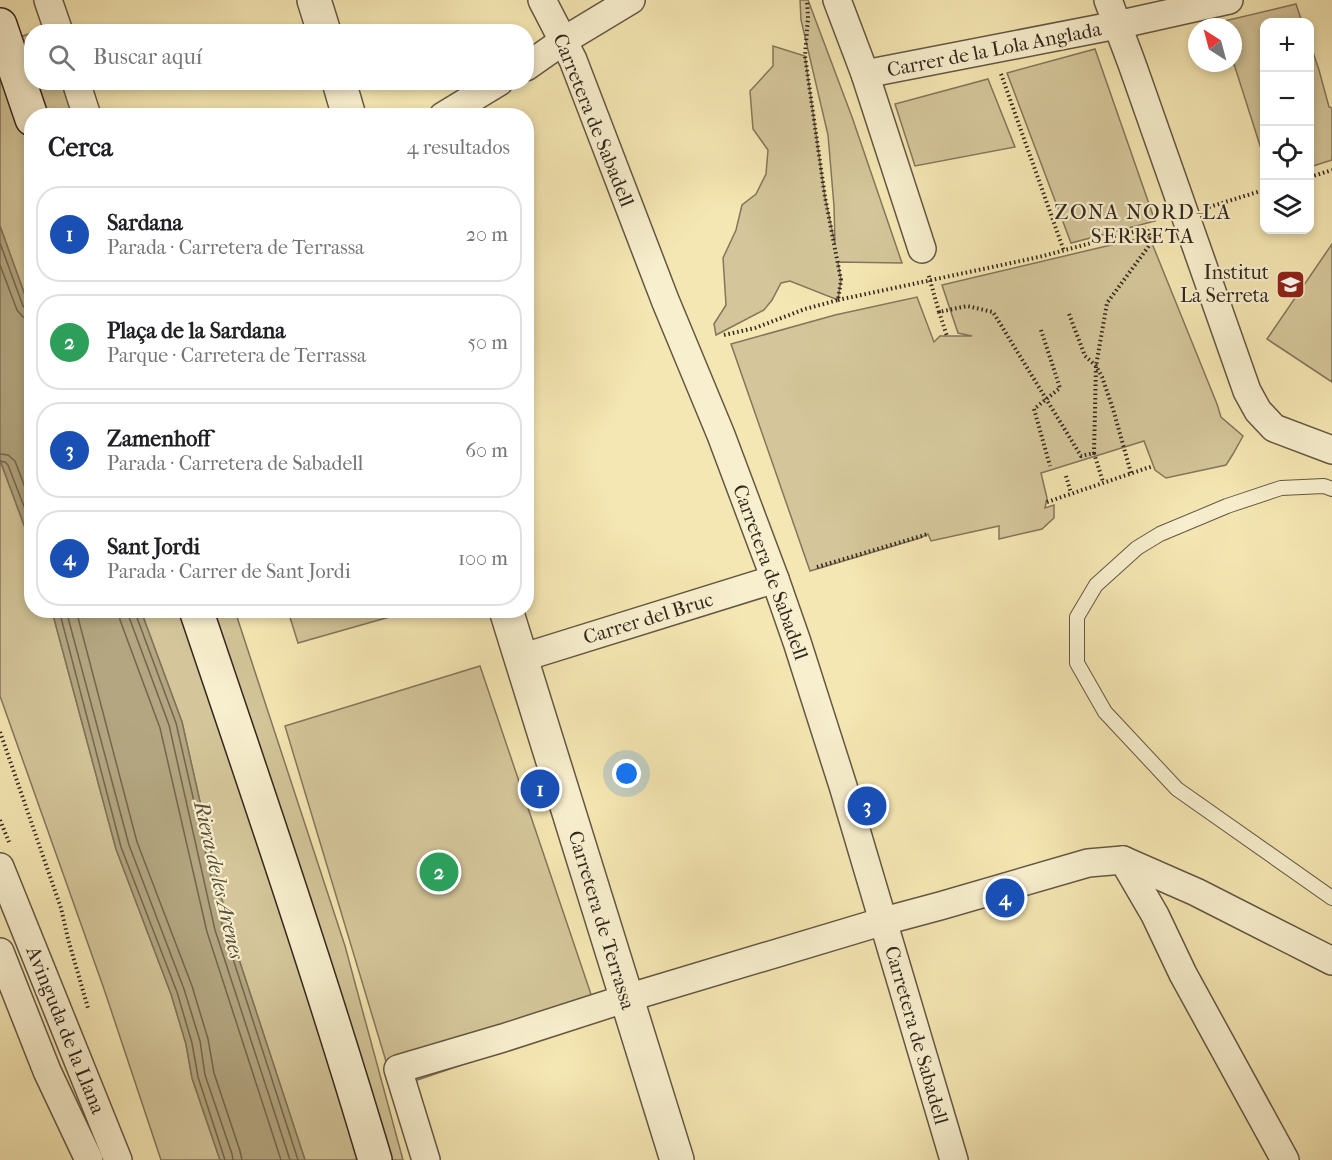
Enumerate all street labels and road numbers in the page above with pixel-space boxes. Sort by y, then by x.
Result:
street label: Carrer de la Lola Anglada [885,17,1104,82]
street label: Carretera de Sabadell [548,30,639,211]
street label: Carretera de Sabadell [728,481,813,663]
street label: Carrer del Bruc [580,588,716,649]
street label: Carretera de Terrassa [563,828,640,1013]
street label: Avinguda de la Llana [21,942,110,1118]
street label: Carretera de Sabadell [880,943,953,1128]

